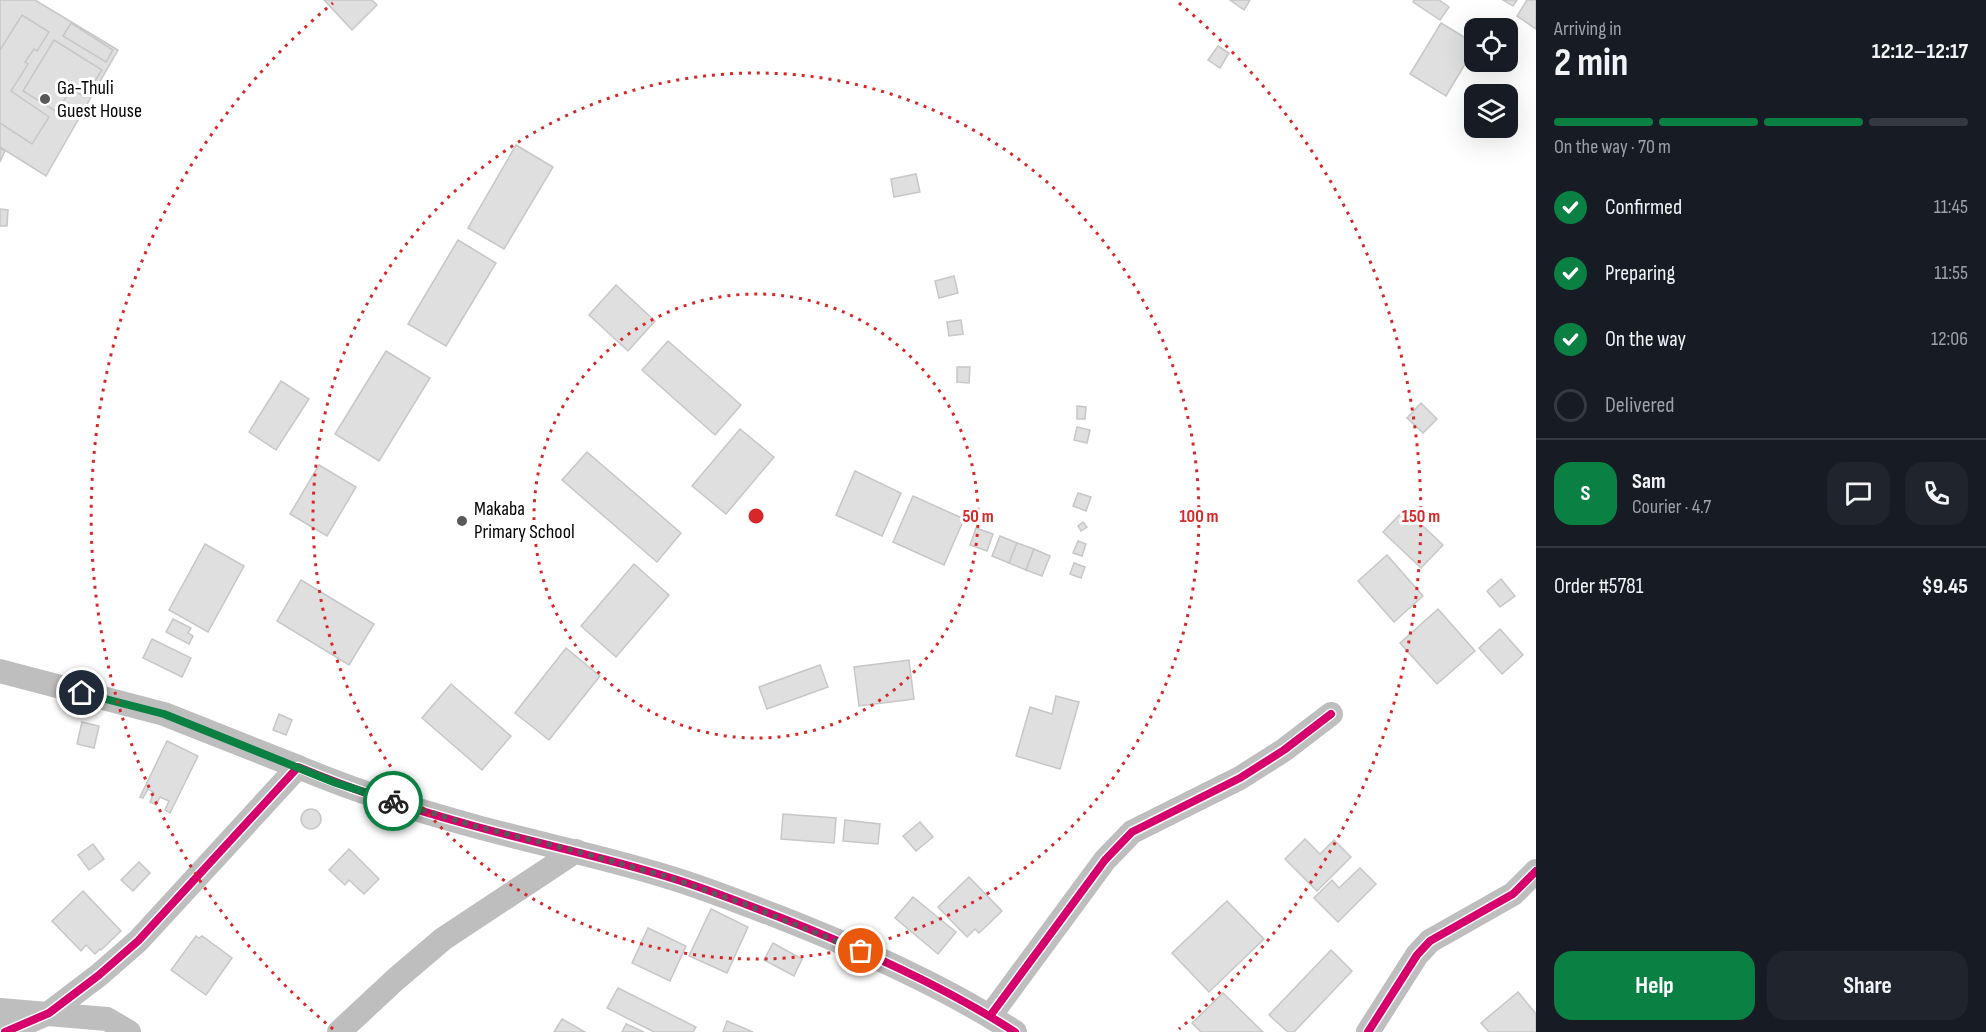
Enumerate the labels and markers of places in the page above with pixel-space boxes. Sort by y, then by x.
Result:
place label: Ga-Thuli Guest House [57,76,142,123]
marker: Ga-Thuli Guest House [38,92,52,106]
place label: Makaba Primary School [474,497,575,544]
centre of rings [746,506,766,526]
marker: Makaba Primary School [455,514,469,528]
pin [56,667,107,718]
pin [835,925,886,976]

